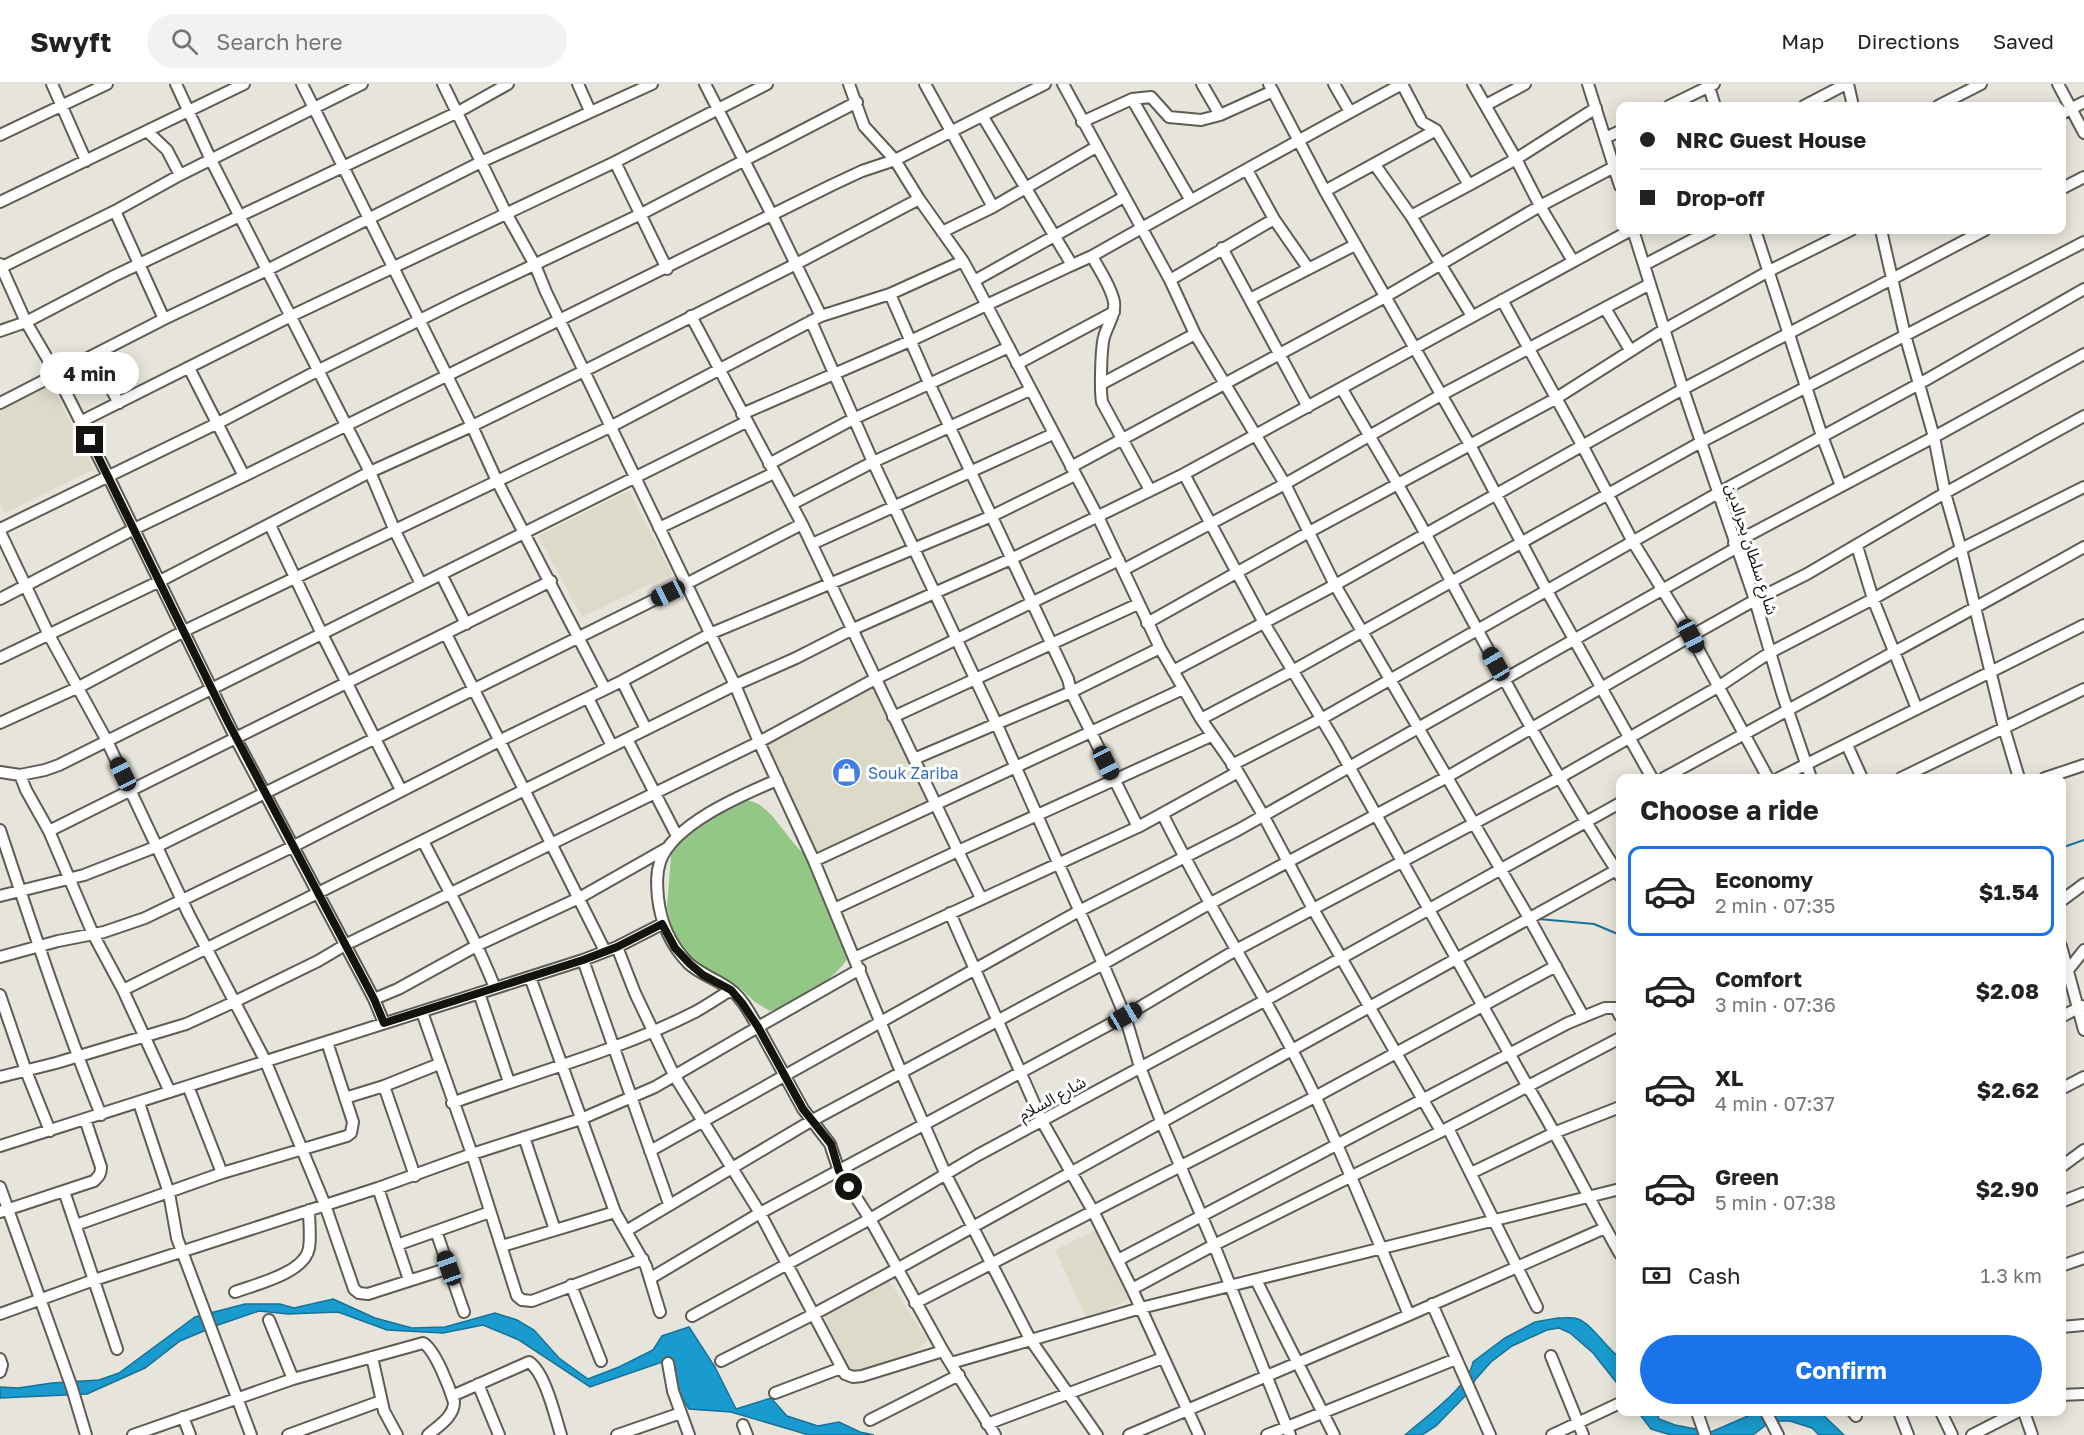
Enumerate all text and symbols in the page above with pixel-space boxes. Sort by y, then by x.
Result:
search box [147,14,567,68]
text: Swyft [30,25,111,58]
icon: search [168,25,201,58]
text: Search here [216,28,342,55]
text: Map [1781,28,1824,54]
text: Directions [1857,28,1960,54]
text: Saved [1993,28,2054,54]
text: NRC Guest House [1676,126,1866,153]
text: Drop-off [1676,184,1765,211]
callout: 4 min [40,353,140,395]
text: 4 min [63,361,116,385]
route end [76,426,103,453]
street label: شارع سلطان بحرالدين [1718,481,1783,618]
car [648,577,688,609]
car [1675,616,1707,656]
car [1479,644,1513,684]
car [1090,743,1122,783]
car [107,754,139,794]
shop icon: Souk Zariba [831,757,863,789]
place label: Souk Zariba [868,763,959,783]
text: Choose a ride [1640,794,1819,826]
icon: car [1643,864,1697,918]
text: Economy [1715,866,1813,893]
text: $1.54 [1979,878,2039,905]
text: 2 min · 07:35 [1715,893,1835,917]
icon: car [1643,963,1697,1017]
text: Comfort [1715,965,1802,992]
text: $2.08 [1975,977,2039,1004]
text: 3 min · 07:36 [1715,992,1836,1016]
car [1105,999,1145,1033]
icon: car [1643,1062,1697,1116]
text: XL [1715,1064,1743,1091]
street label: شارع السلام [1015,1071,1091,1127]
text: $2.62 [1976,1076,2039,1103]
text: 4 min · 07:37 [1715,1091,1835,1115]
icon: car [1643,1161,1697,1215]
text: Green [1715,1163,1779,1190]
route start [835,1173,862,1200]
text: $2.90 [1976,1175,2039,1202]
text: 5 min · 07:38 [1715,1190,1836,1214]
car [434,1248,464,1288]
icon: cash [1640,1259,1673,1292]
text: Cash [1688,1262,1741,1289]
text: 1.3 km [1981,1263,2042,1287]
button: Confirm [1640,1335,2042,1404]

